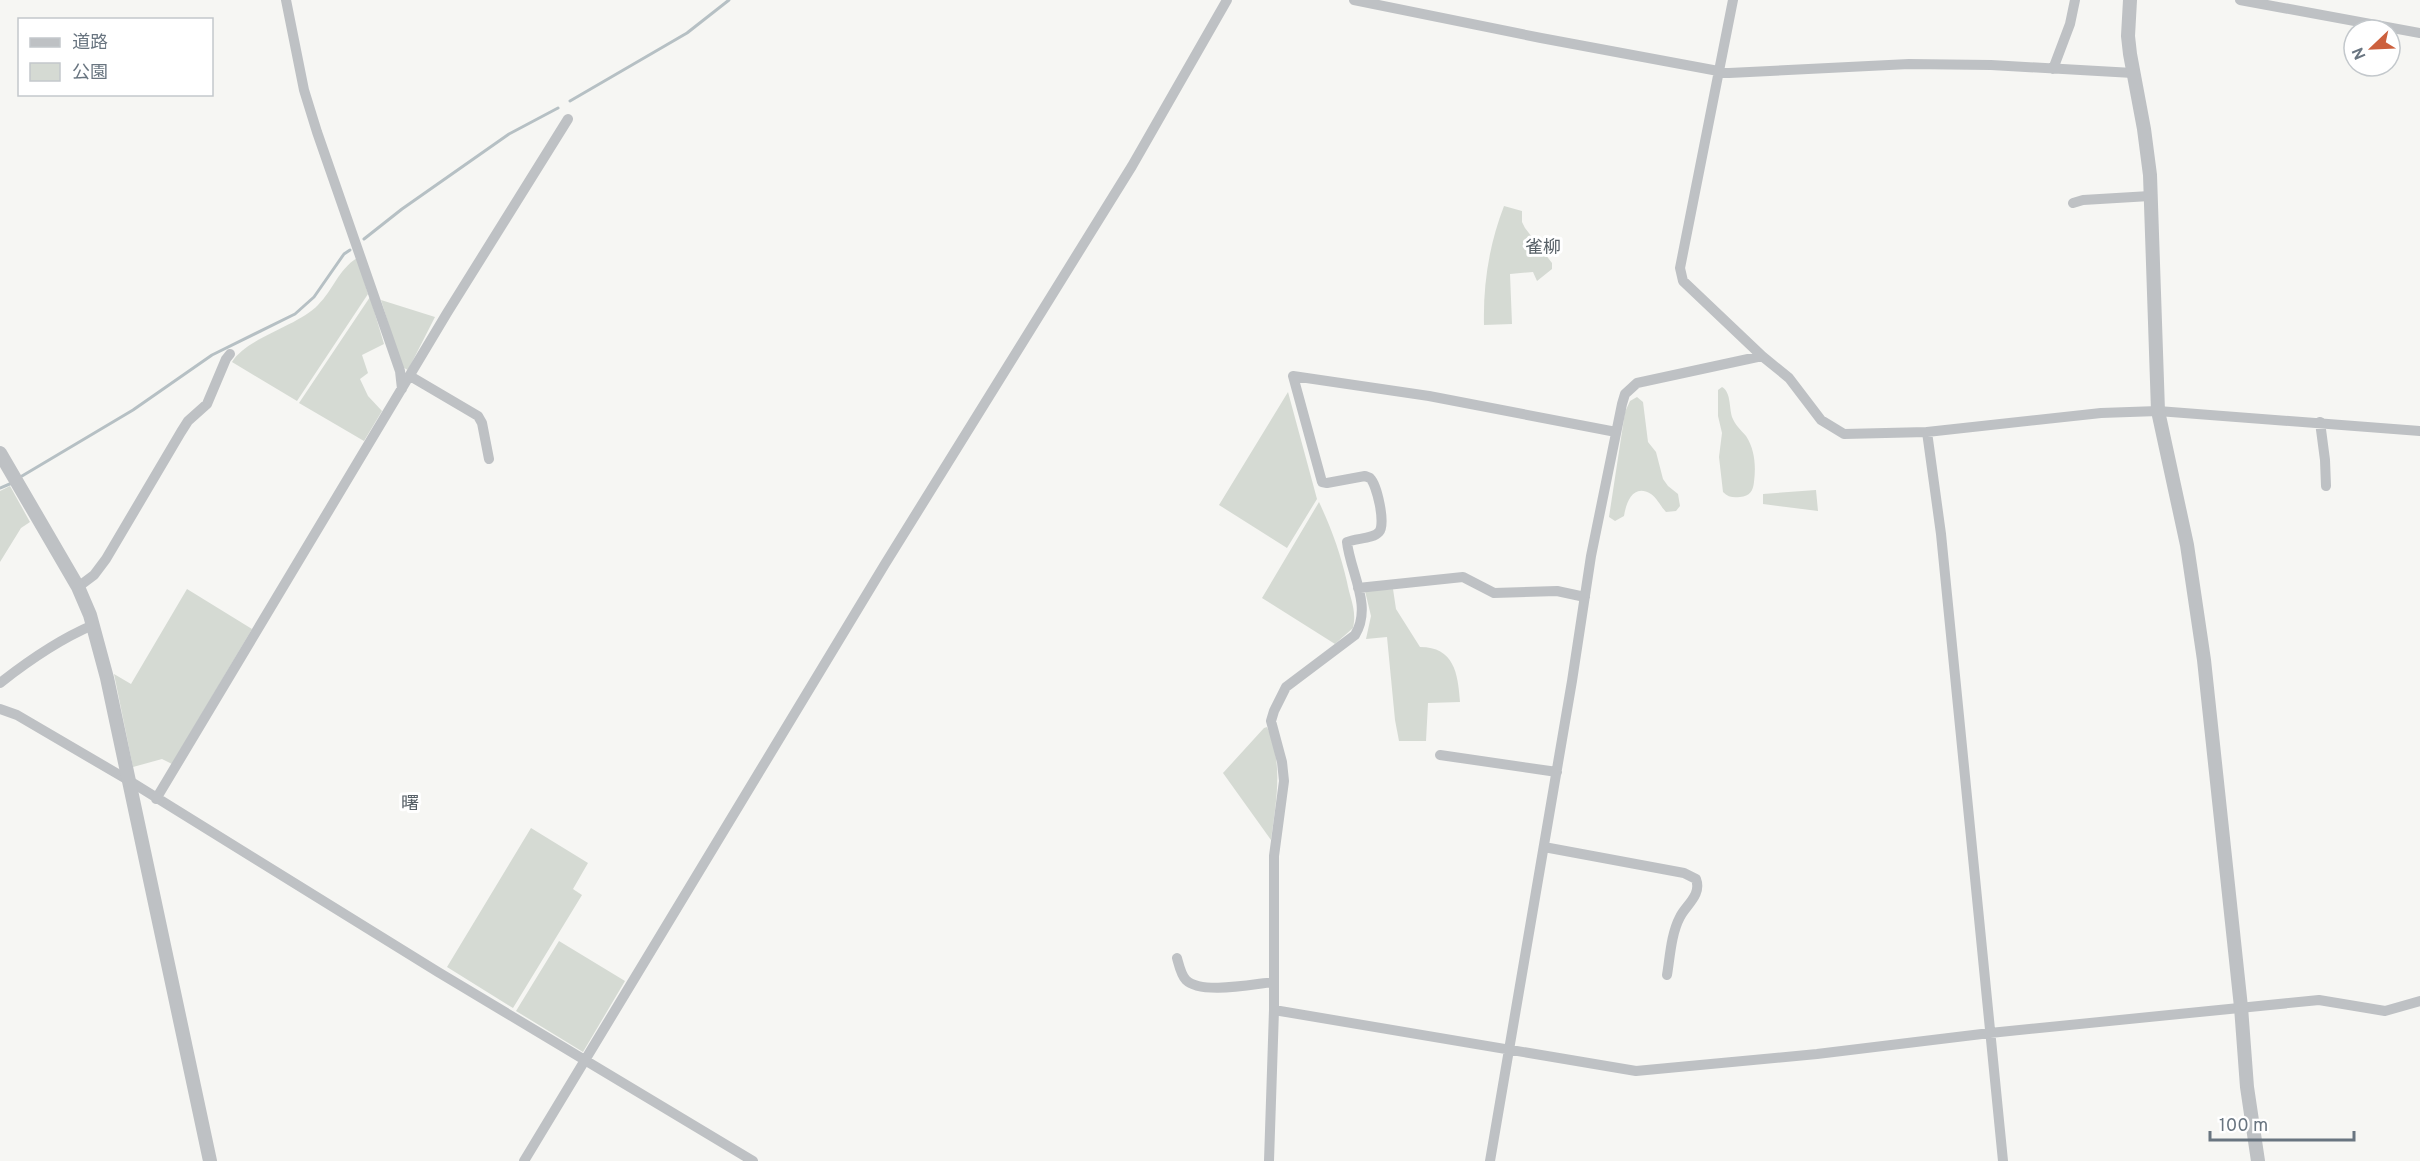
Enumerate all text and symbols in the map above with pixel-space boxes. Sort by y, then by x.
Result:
legend [18,18,213,96]
north arrow [2342,18,2402,78]
text: 道路 [72,32,108,55]
text: N [2349,44,2371,62]
text: 公園 [72,62,108,85]
district label: 雀柳 [1525,237,1561,260]
district label: 曙 [401,793,419,816]
scale bar [2210,1104,2354,1142]
text: 100 m [2219,1115,2268,1138]

